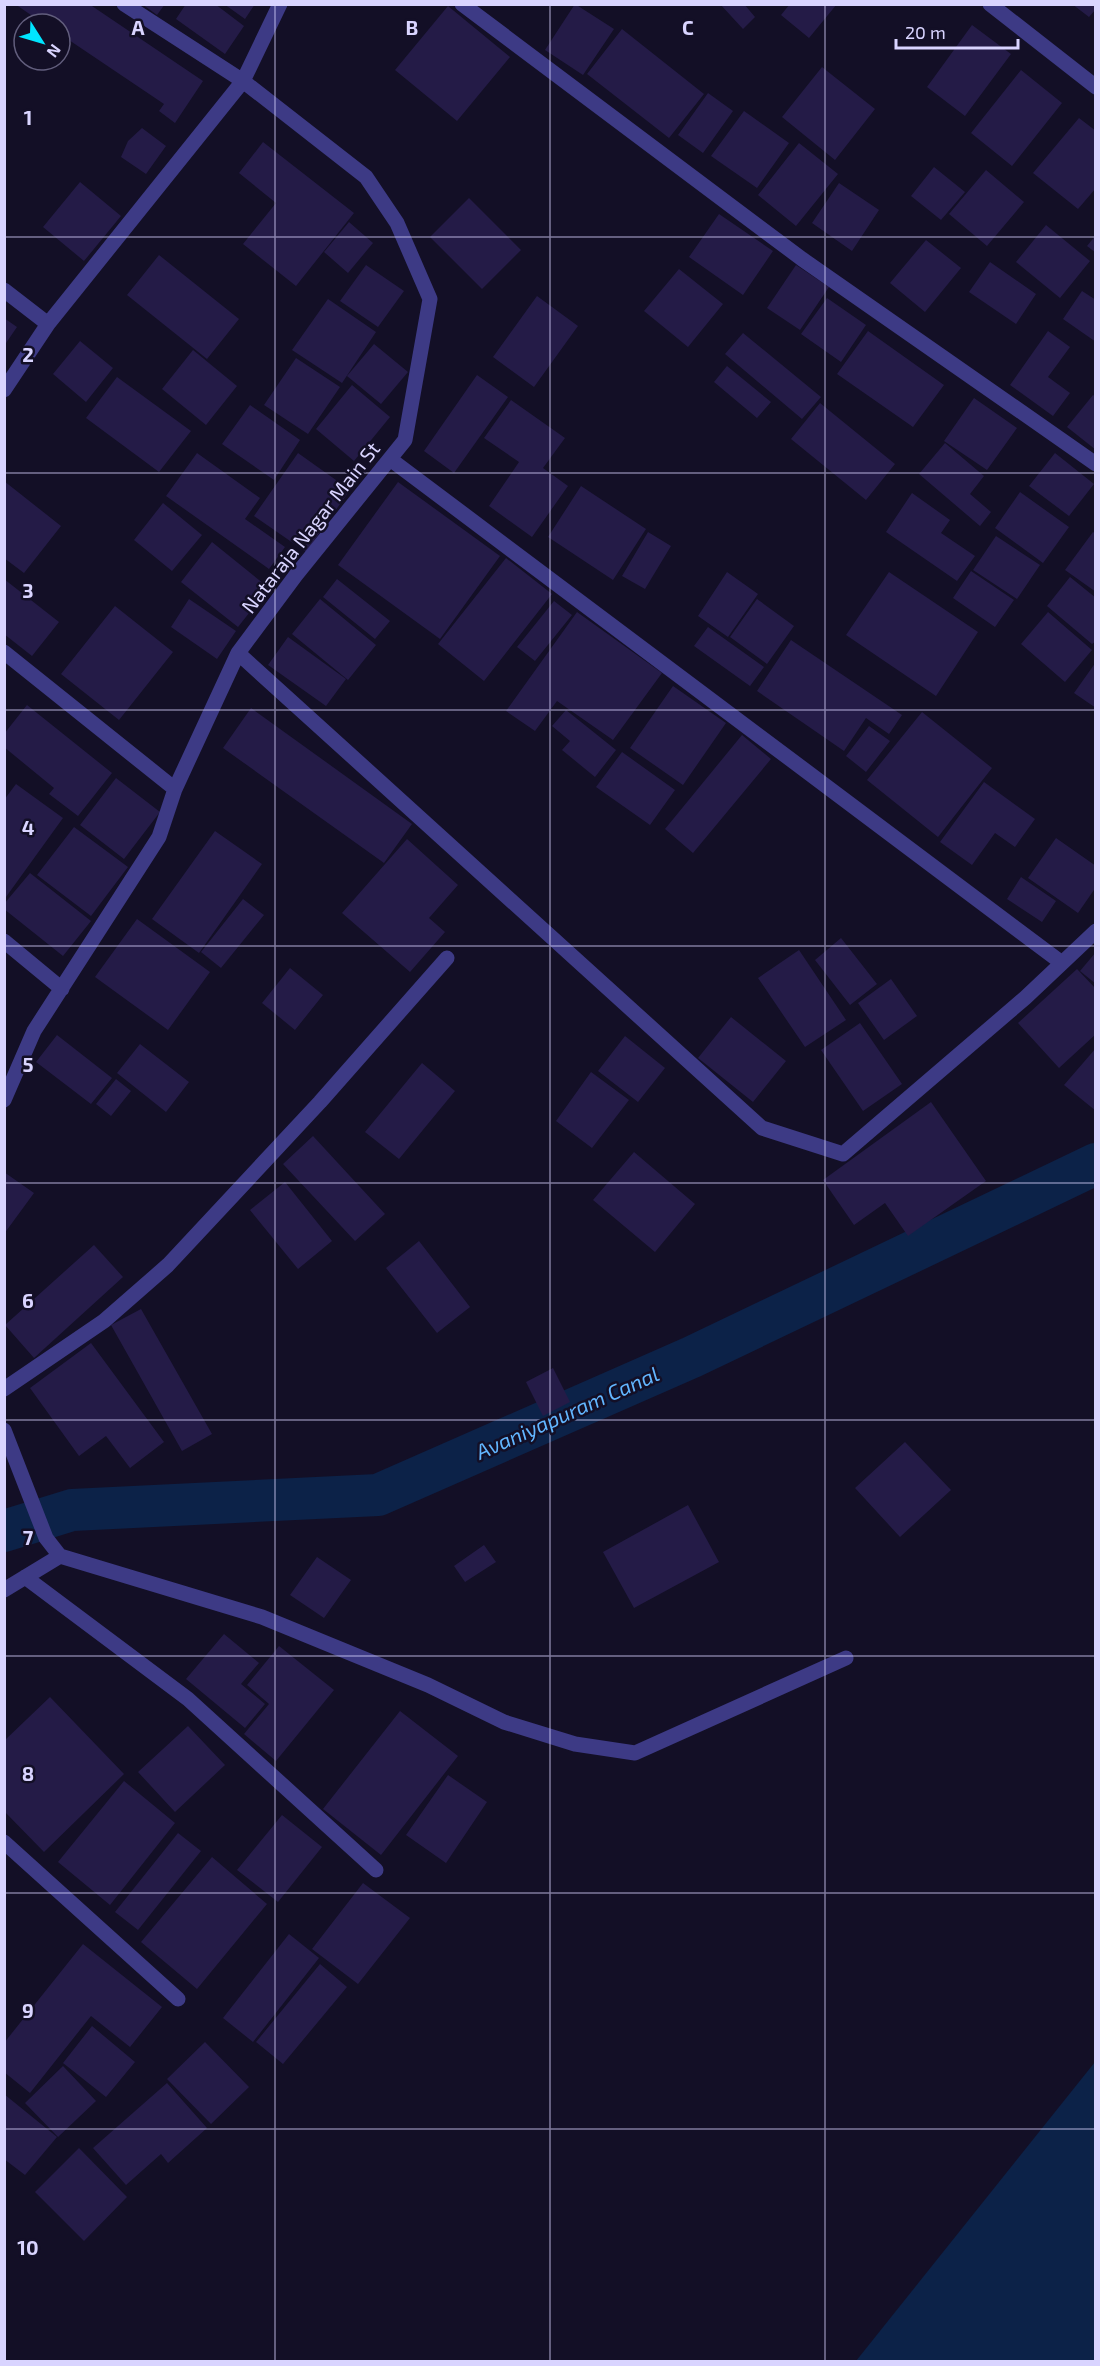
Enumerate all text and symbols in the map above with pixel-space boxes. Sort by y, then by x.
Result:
north arrow [12,12,72,72]
scale bar [896,12,1018,50]
text: A [131,15,145,39]
text: B [406,15,418,39]
text: C [682,15,694,39]
text: 20 m [905,21,946,43]
text: N [43,41,65,62]
text: 1 [24,105,32,129]
text: 2 [22,342,34,366]
street label: Nataraja Nagar Main St [236,436,385,617]
text: 3 [22,578,34,602]
text: 4 [22,815,35,839]
text: 5 [22,1052,34,1076]
text: 6 [22,1288,34,1312]
water label: Avaniyapuram Canal [471,1360,663,1465]
text: 7 [23,1525,34,1549]
text: 8 [22,1761,34,1785]
text: 9 [22,1998,34,2022]
text: 10 [17,2235,39,2259]

